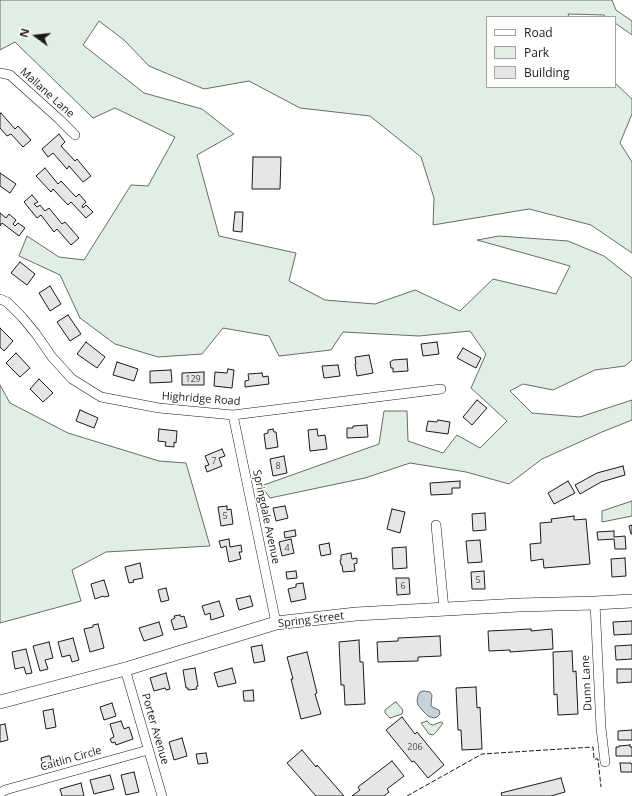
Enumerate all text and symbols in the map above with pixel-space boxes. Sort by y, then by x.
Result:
north arrow [16,16,56,56]
legend [486,16,616,88]
text: Road [524,24,553,41]
text: N [16,27,32,39]
text: Park [524,44,549,61]
text: Building [524,64,569,81]
street label: Mallane Lane [17,65,77,121]
house number: 129 [185,374,201,384]
street label: Highridge Road [161,390,241,408]
house number: 7 [211,456,217,466]
house number: 8 [275,461,281,471]
street label: Springdale Avenue [250,469,282,565]
house number: 5 [222,511,228,521]
house number: 4 [284,543,290,553]
house number: 5 [475,575,481,585]
house number: 6 [400,581,406,591]
street label: Spring Street [277,609,345,631]
street label: Dunn Lane [579,655,595,711]
street label: Porter Avenue [139,692,171,766]
house number: 206 [407,742,423,752]
street label: Caitlin Circle [39,744,103,774]

